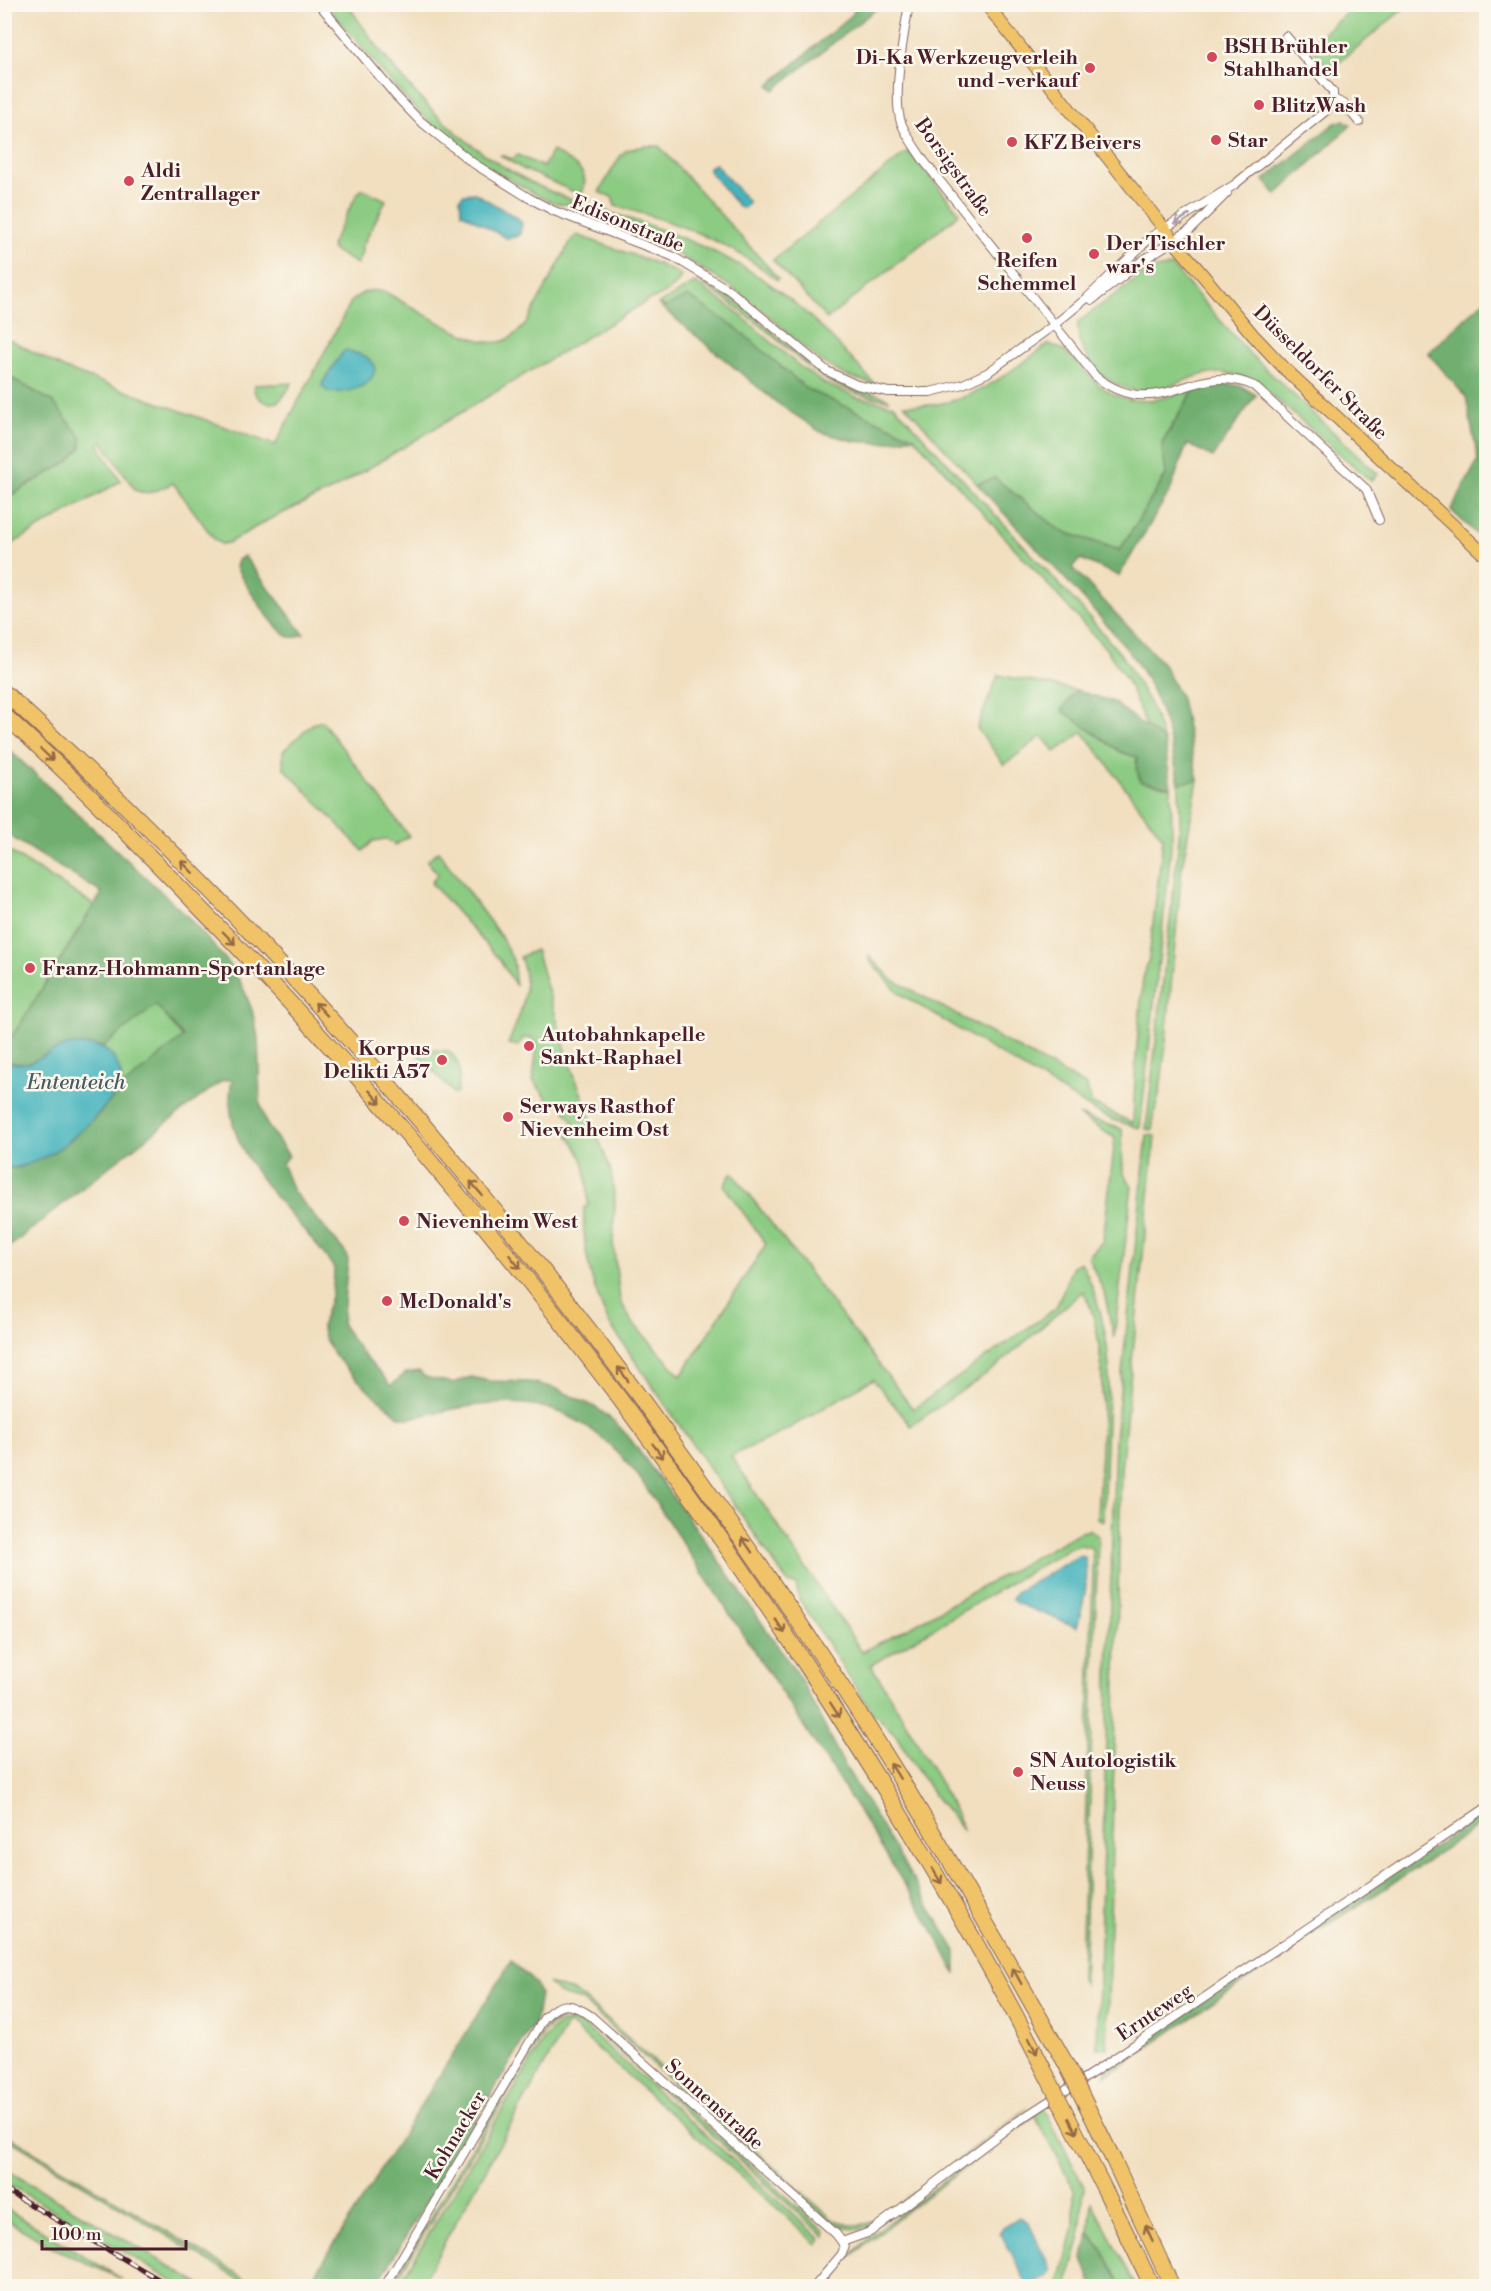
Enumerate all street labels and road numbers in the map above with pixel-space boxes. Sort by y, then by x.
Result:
street label: Borsigstraße [908,113,997,222]
street label: Edisonstraße [567,190,688,258]
street label: Düsseldorfer Straße [1247,300,1393,446]
street label: Ernteweg [1112,1979,1198,2048]
street label: Sonnenstraße [659,2054,769,2156]
street label: Kohnacker [420,2087,493,2185]

